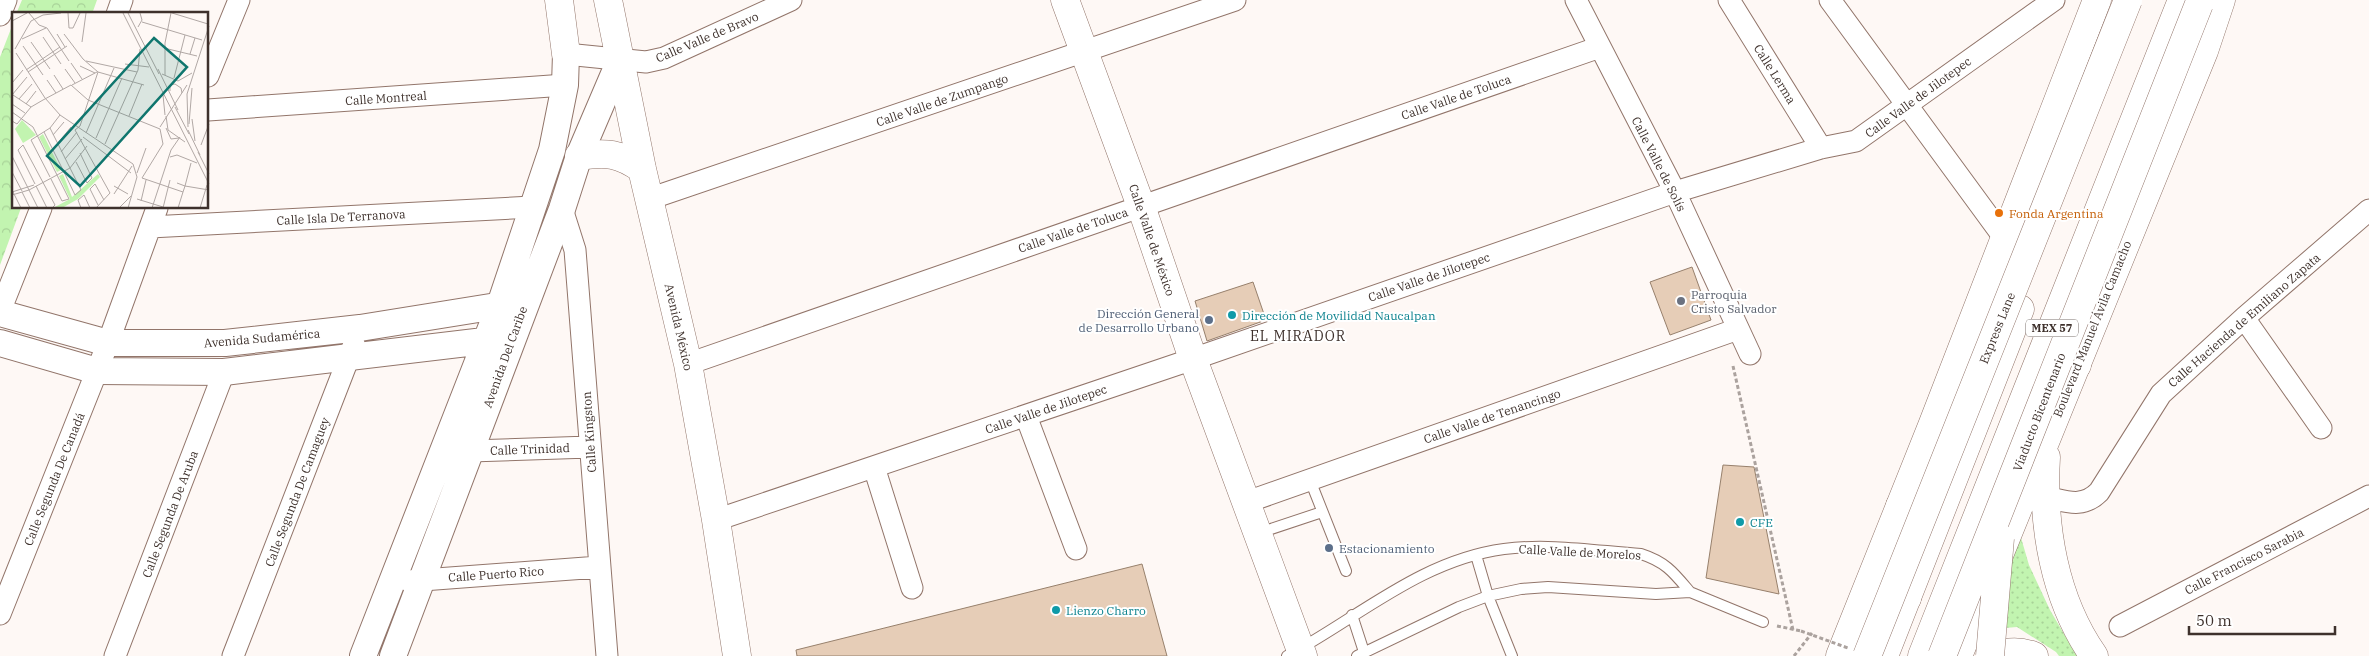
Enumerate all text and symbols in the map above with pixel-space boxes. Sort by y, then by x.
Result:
street label: Calle Valle de Bravo [653,8,761,65]
inset map [12,12,209,209]
street label: Calle Lerma [1751,41,1799,107]
street label: Calle Valle de Jilotepec [1862,53,1974,141]
street label: Calle Valle de Zumpango [874,70,1010,130]
street label: Calle Valle de Toluca [1399,71,1513,123]
street label: Calle Montreal [345,88,428,108]
street label: Calle Valle de Solís [1629,114,1689,214]
street label: Calle Valle de México [1126,182,1178,298]
street label: Calle Valle de Toluca [1016,204,1130,256]
street label: Calle Isla De Terranova [276,206,406,228]
place label: Fonda Argentina [2009,206,2104,221]
marker: Fonda Argentina [1993,207,2005,219]
street label: Boulevard Manuel Ávila Camacho [2050,238,2134,419]
street label: Calle Valle de Jilotepec [1366,249,1492,305]
street label: Calle Hacienda de Emiliano Zapata [2165,249,2324,390]
street label: Avenida México [662,282,696,372]
place label: Parroquia Cristo Salvador [1691,287,1777,316]
street label: Express Lane [1976,290,2018,366]
marker: Parroquia Cristo Salvador [1675,295,1687,307]
street label: Avenida Del Caribe [480,304,530,410]
place label: Dirección General de Desarrollo Urbano [1079,306,1199,335]
place label: Dirección de Movilidad Naucalpan [1242,308,1436,323]
marker: Dirección de Movilidad Naucalpan [1226,309,1238,321]
marker: Dirección General de Desarrollo Urbano [1203,314,1215,326]
road number: MEX 57 [2026,319,2078,336]
street label: Avenida Sudamérica [203,325,321,351]
district label: EL MIRADOR [1250,327,1346,345]
street label: Viaducto Bicentenario [2010,351,2069,473]
street label: Calle Valle de Jilotepec [983,381,1109,437]
street label: Calle Valle de Tenancingo [1422,385,1563,446]
street label: Calle Kingston [579,390,599,473]
street label: Calle Segunda De Canadá [20,410,88,548]
street label: Calle Segunda De Camaguey [262,415,333,569]
street label: Calle Trinidad [490,440,570,458]
street label: Calle Segunda De Aruba [139,448,201,580]
place label: CFE [1750,515,1773,530]
marker: CFE [1734,516,1746,528]
street label: Calle Francisco Sarabia [2182,524,2306,598]
place label: Estacionamiento [1339,541,1435,556]
street label: Calle Valle de Morelos [1518,541,1642,563]
marker: Estacionamiento [1323,542,1335,554]
street label: Calle Puerto Rico [448,563,545,585]
place label: Lienzo Charro [1066,603,1146,618]
marker: Lienzo Charro [1050,604,1062,616]
scale bar [2189,604,2335,636]
text: 50 m [2196,611,2232,630]

